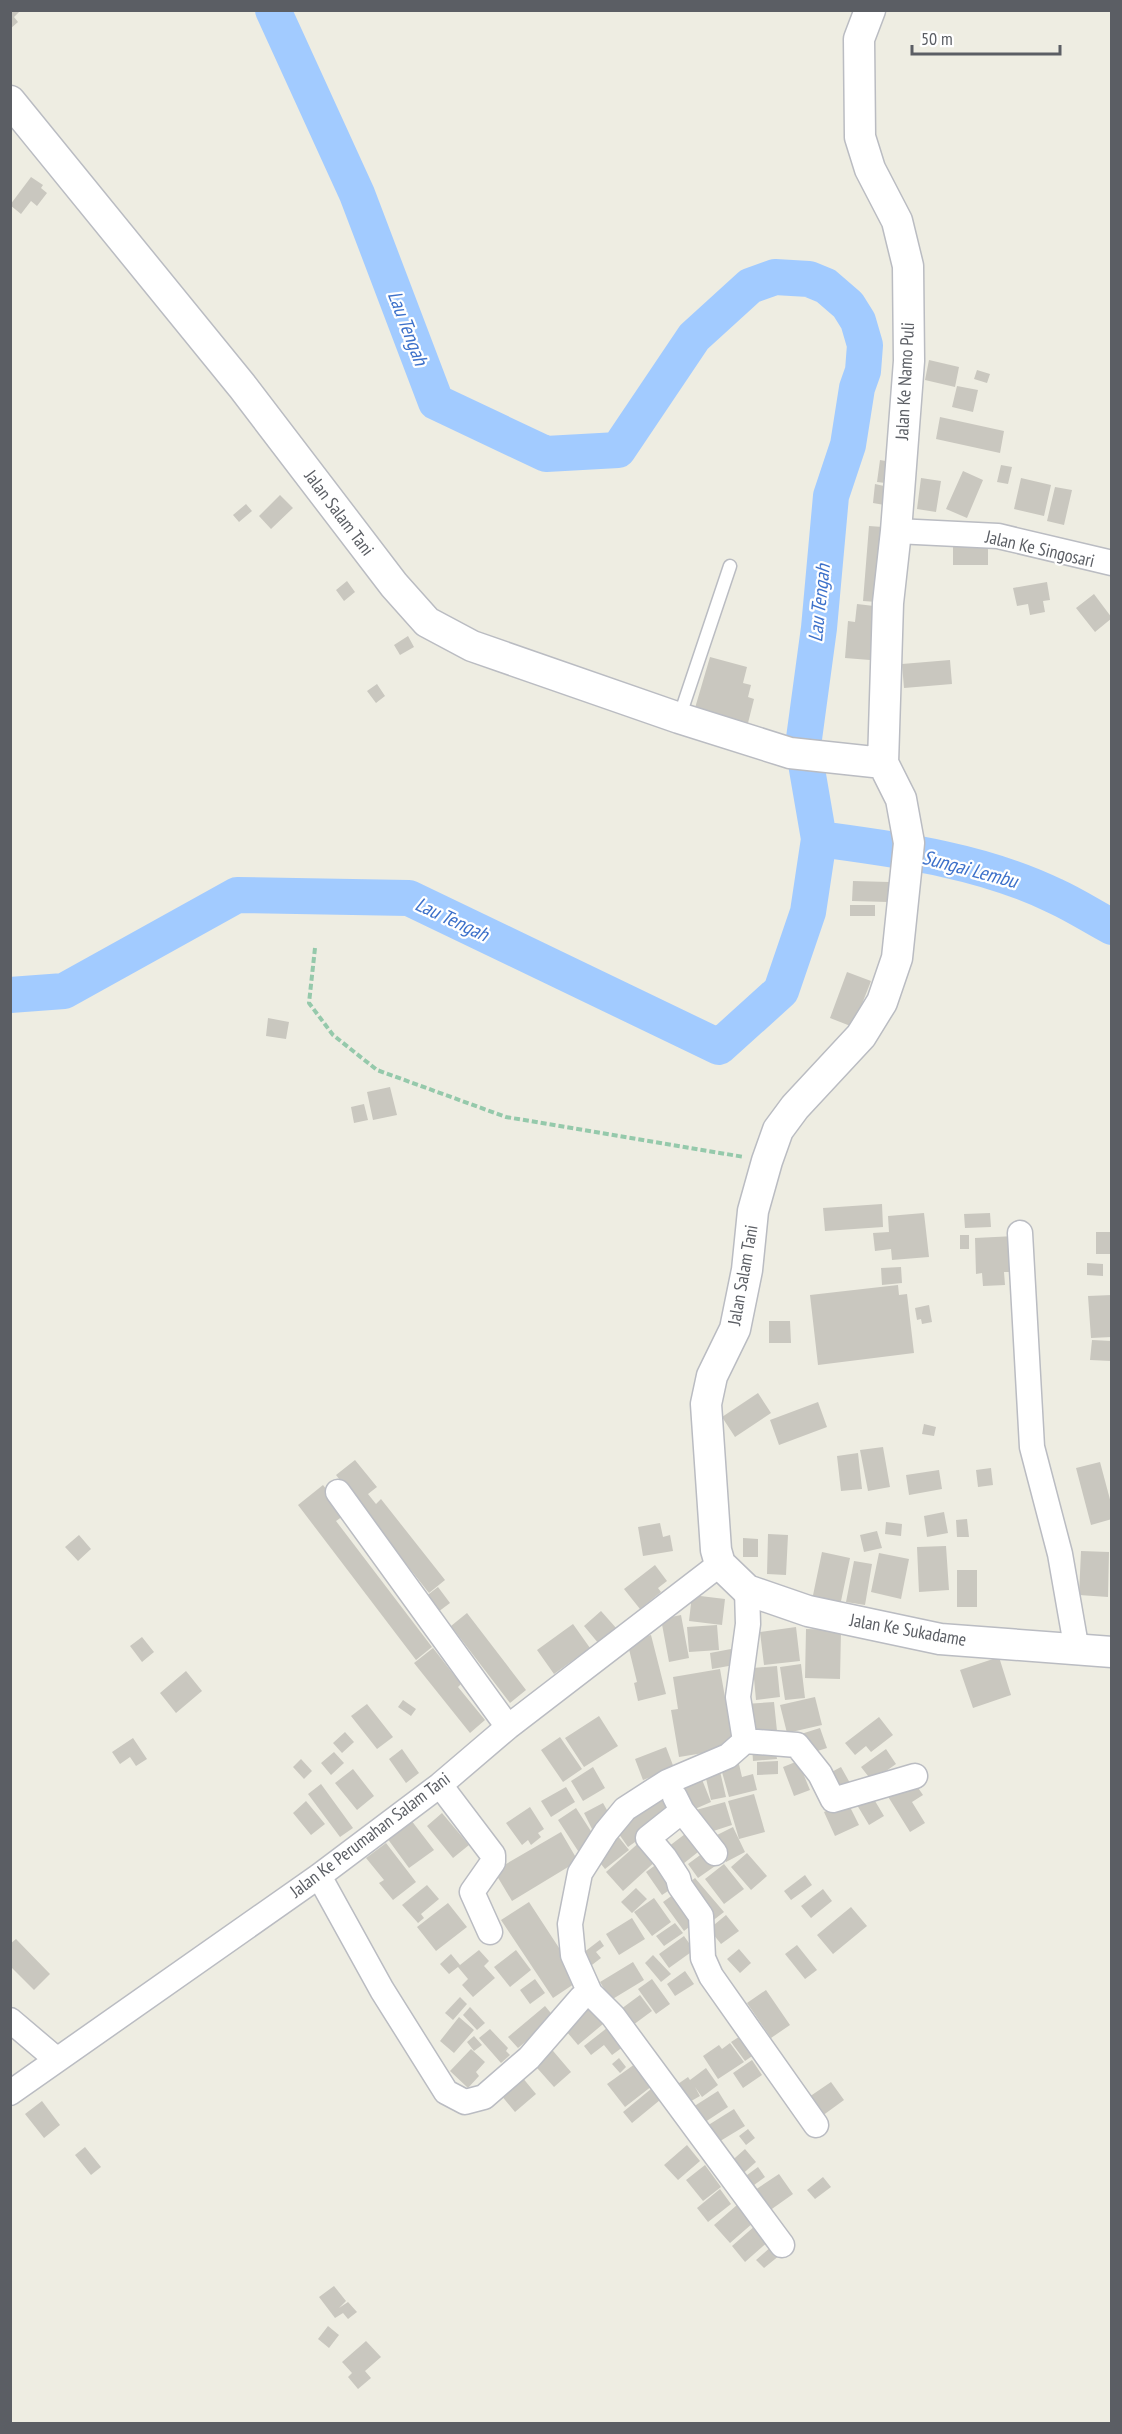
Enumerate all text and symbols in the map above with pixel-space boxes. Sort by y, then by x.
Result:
scale bar [912,18,1060,56]
text: 50 m [921,27,953,50]
water label: Lau Tengah [382,287,435,370]
street label: Jalan Ke Namo Puli [890,322,919,441]
street label: Jalan Salam Tani [299,464,379,560]
street label: Jalan Ke Singosari [982,525,1097,572]
water label: Lau Tengah [802,562,836,643]
water label: Sungai Lembu [920,844,1022,894]
water label: Lau Tengah [411,891,494,948]
street label: Jalan Salam Tani [722,1223,763,1328]
street label: Jalan Ke Sukadame [847,1608,968,1651]
street label: Jalan Ke Perumahan Salam Tani [284,1767,454,1903]

